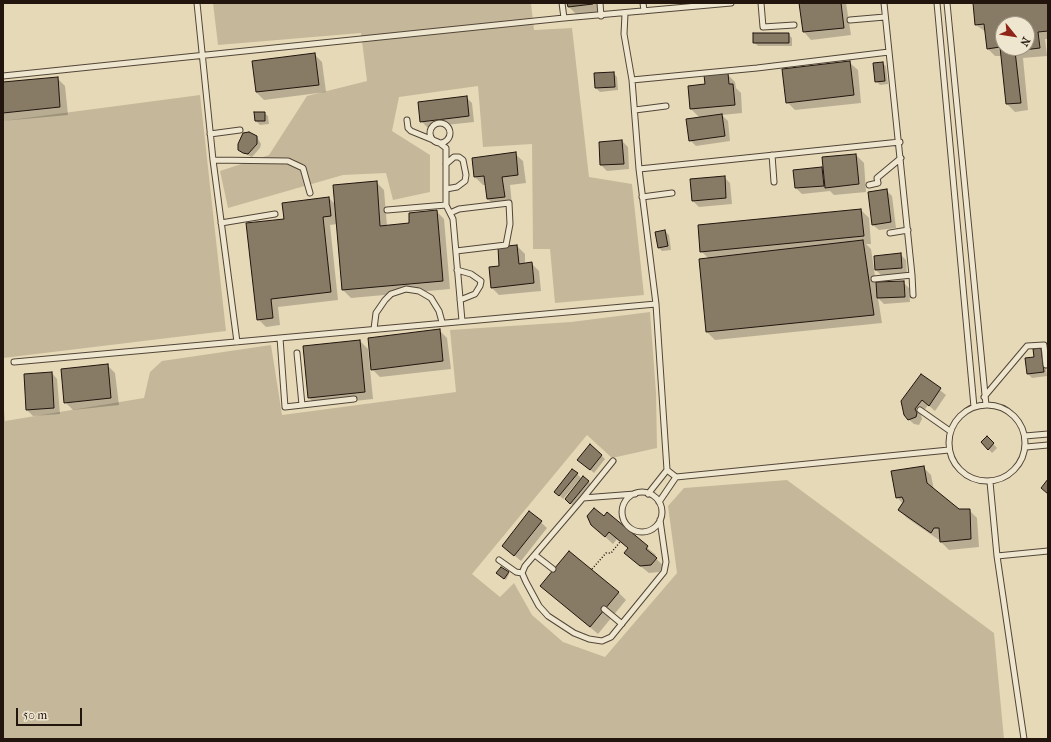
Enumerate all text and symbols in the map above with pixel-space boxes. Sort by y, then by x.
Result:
north arrow [995,16,1035,56]
text: N [1017,35,1033,49]
scale bar [18,700,84,726]
text: 50 m [23,708,47,722]

